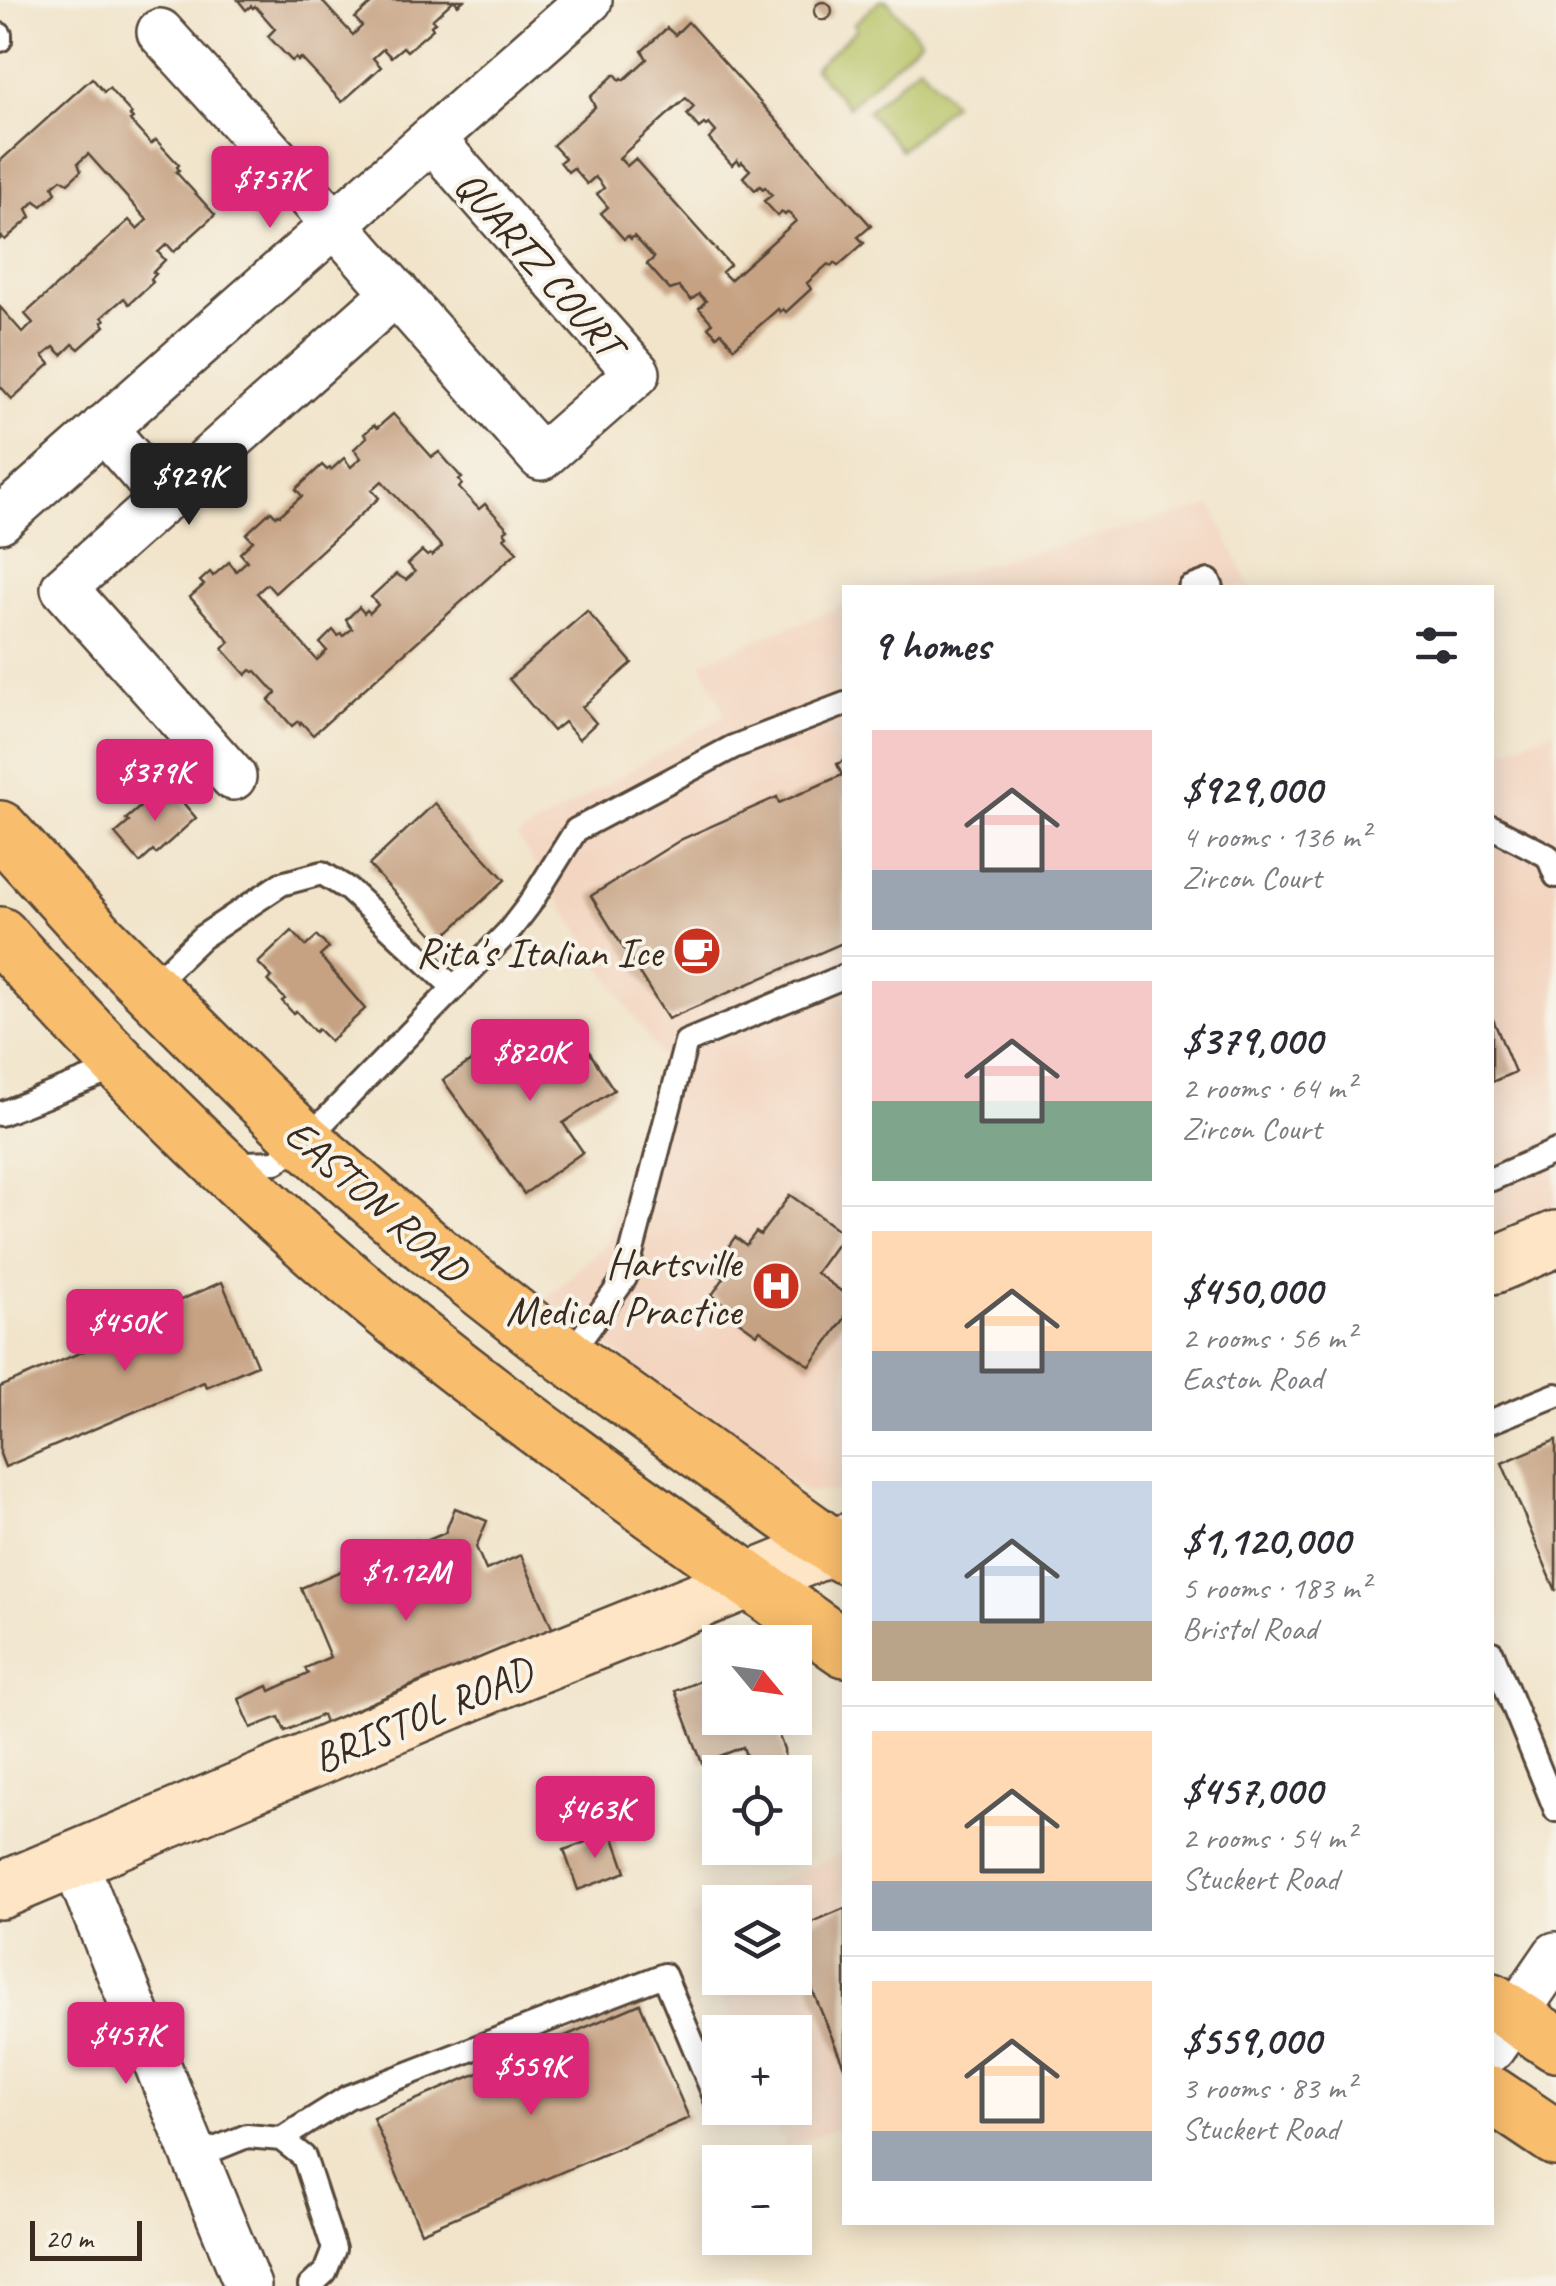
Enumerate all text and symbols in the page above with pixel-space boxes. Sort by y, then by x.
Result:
pin: $757K [200,146,340,231]
text: $757K [233,158,307,199]
street label: QUARTZ COURT [443,159,640,375]
pin: $929K [119,443,259,528]
text: $929K [152,455,226,496]
icon: filters [1409,618,1464,673]
text: 9 homes [872,619,990,672]
pin: $379K [85,739,225,824]
text: $379K [118,751,192,792]
text: $929,000 [1182,763,1322,816]
icon: home [952,770,1072,890]
text: 4 rooms · 136 m² [1182,816,1369,857]
text: Zircon Court [1182,857,1321,898]
cafe icon: Rita's Italian Ice [671,925,723,977]
place label: Rita's Italian Ice [416,926,665,979]
text: $379,000 [1182,1014,1322,1067]
pin: $820K [460,1019,600,1104]
icon: home [952,1021,1072,1141]
text: $820K [493,1031,567,1072]
text: 2 rooms · 64 m² [1182,1067,1355,1108]
street label: EASTON ROAD [274,1107,480,1297]
text: Zircon Court [1182,1108,1321,1149]
place label: Hartsville Medical Practice [506,1237,743,1338]
hospital icon: Hartsville Medical Practice [750,1260,802,1312]
text: $450,000 [1182,1264,1322,1317]
icon: home [952,1271,1072,1391]
pin: $450K [55,1289,195,1374]
text: $450K [88,1301,162,1342]
text: 2 rooms · 56 m² [1182,1317,1355,1358]
text: Easton Road [1182,1358,1323,1399]
text: $1,120,000 [1182,1514,1350,1567]
icon: home [952,1521,1072,1641]
pin: $1.12M [325,1539,487,1624]
text: $1.12M [362,1551,450,1592]
text: 5 rooms · 183 m² [1182,1567,1369,1608]
text: Bristol Road [1182,1608,1317,1649]
north arrow [702,1625,812,1735]
map controls [702,1625,812,2255]
street label: BRISTOL ROAD [305,1644,544,1785]
button: locate [702,1755,812,1865]
text: $457,000 [1182,1764,1322,1817]
icon: home [952,1771,1072,1891]
pin: $463K [525,1776,665,1861]
text: $463K [558,1788,632,1829]
text: 2 rooms · 54 m² [1182,1817,1355,1858]
text: Stuckert Road [1182,1858,1339,1899]
button: layers [702,1885,812,1995]
pin: $457K [56,2002,196,2087]
text: $457K [89,2014,163,2055]
text: $559,000 [1182,2014,1321,2067]
button: + [702,2015,812,2125]
icon: home [952,2021,1072,2141]
pin: $559K [461,2033,601,2118]
text: $559K [495,2045,567,2086]
text: 3 rooms · 83 m² [1182,2067,1355,2108]
text: Stuckert Road [1182,2108,1339,2149]
button: − [702,2145,812,2255]
scale bar [30,2216,142,2260]
text: 20 m [45,2221,93,2256]

